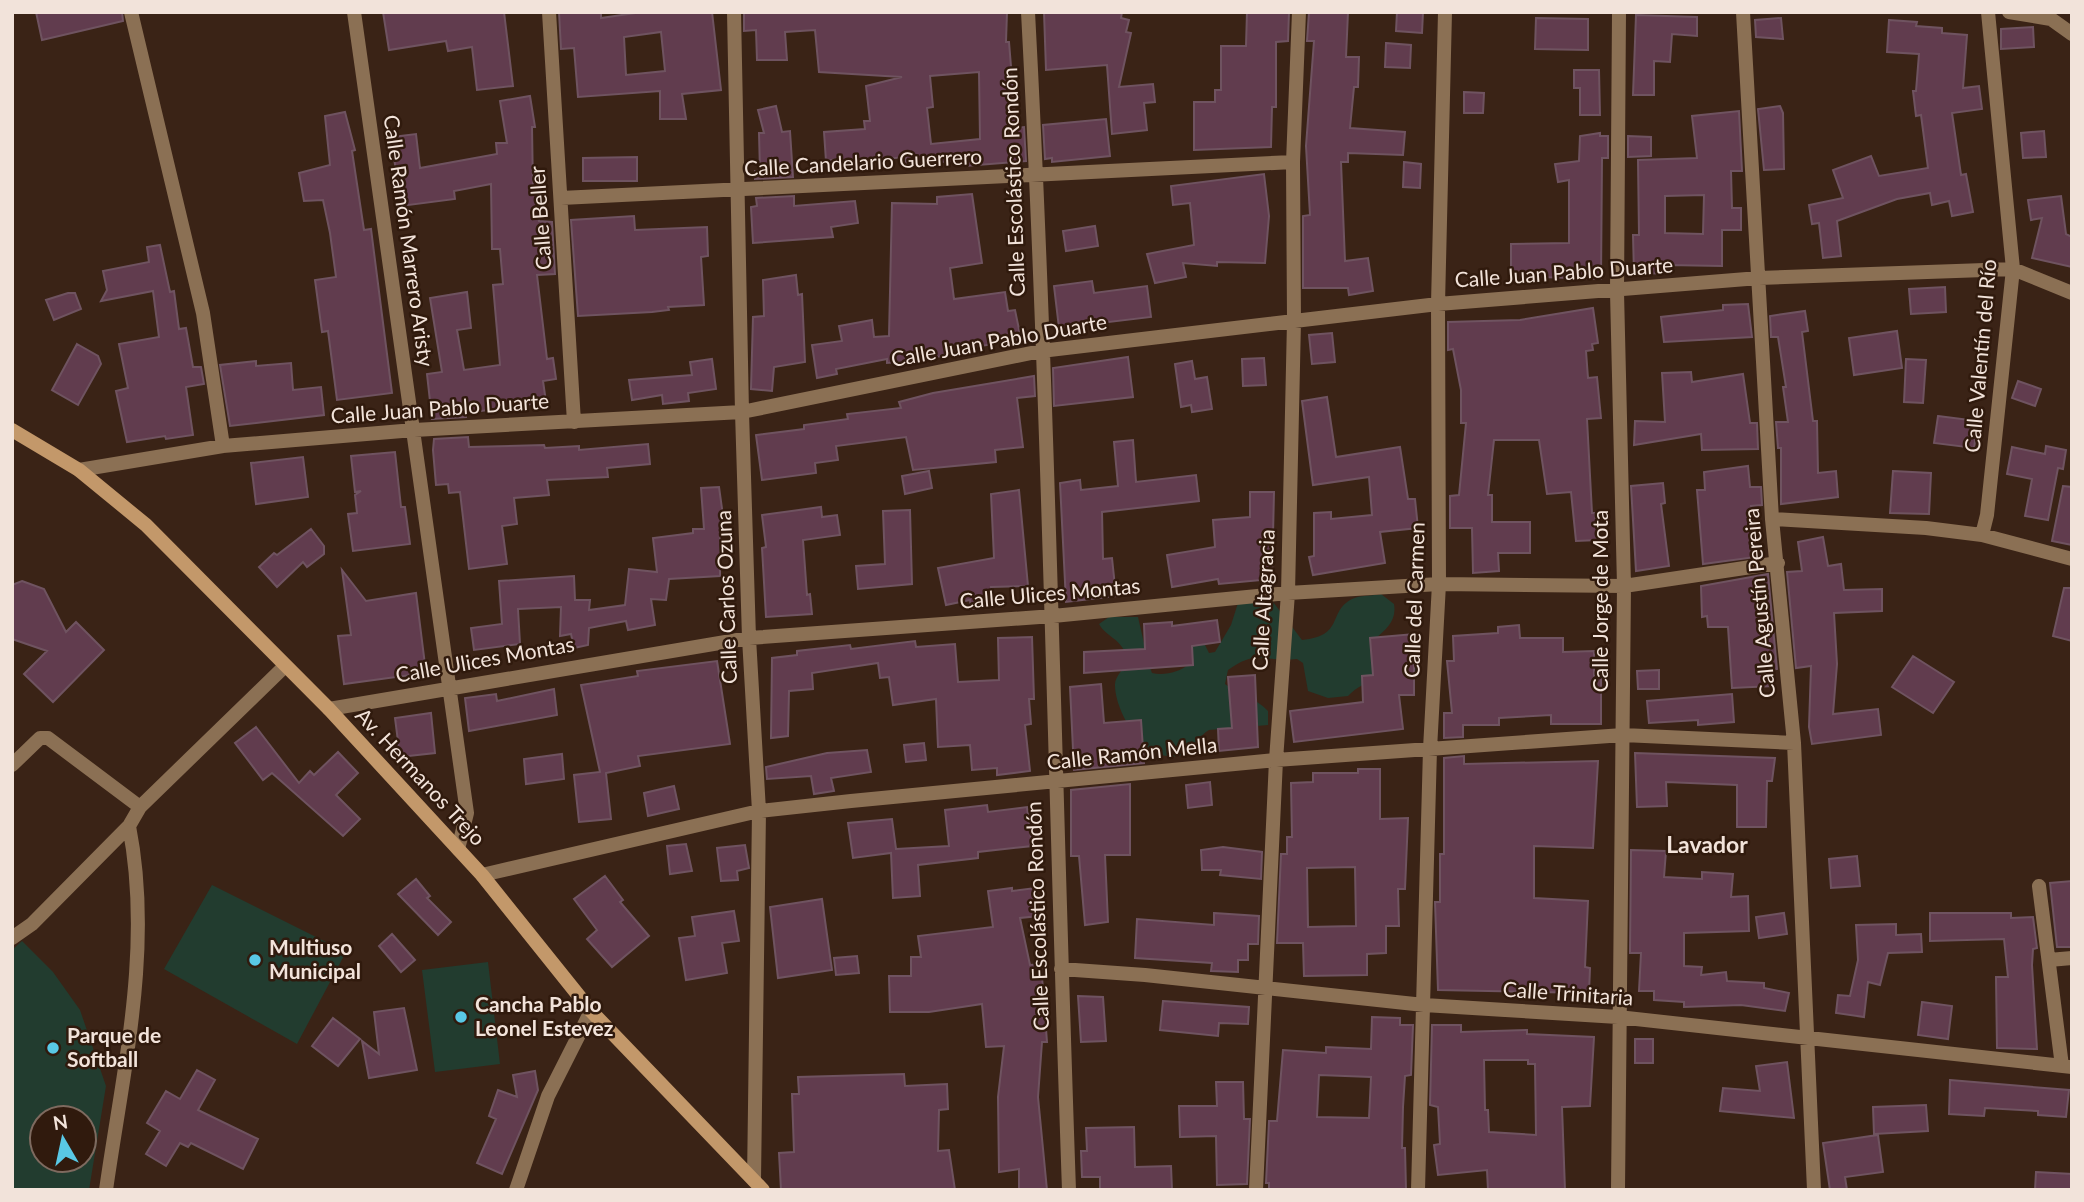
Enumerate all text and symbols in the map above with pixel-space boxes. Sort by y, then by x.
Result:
street label: Calle Escolástico Rondón [996,67,1029,297]
street label: Calle Ramón Marrero Aristy [379,113,440,369]
street label: Calle Candelario Guerrero [743,143,983,180]
street label: Calle Beller [523,165,556,271]
street label: Calle Juan Pablo Duarte [1454,251,1674,292]
street label: Calle Valentín del Río [1959,258,2000,454]
street label: Calle Juan Pablo Duarte [889,308,1109,371]
street label: Calle Juan Pablo Duarte [330,387,550,428]
street label: Calle Agustín Pereira [1738,507,1779,699]
street label: Calle Carlos Ozuna [710,510,741,685]
street label: Calle Jorge de Mota [1587,510,1612,692]
street label: Calle del Carmen [1398,521,1429,678]
street label: Calle Altagracia [1246,529,1279,671]
street label: Calle Ulices Montas [959,572,1141,613]
street label: Calle Ulices Montas [393,630,576,687]
street label: Av. Hermanos Trejo [351,702,491,850]
street label: Calle Ramón Mella [1045,731,1218,774]
street label: Calle Escolástico Rondón [1020,801,1053,1031]
district label: Lavador [1666,830,1748,858]
place label: Multiuso Municipal [269,934,361,983]
marker: Multiuso Municipal [247,952,263,968]
street label: Calle Trinitaria [1502,975,1634,1010]
place label: Cancha Pablo Leonel Estevez [475,991,614,1040]
marker: Cancha Pablo Leonel Estevez [453,1009,469,1025]
place label: Parque de Softball [67,1022,161,1071]
marker: Parque de Softball [45,1040,61,1056]
north arrow [28,1104,98,1174]
text: N [51,1109,69,1134]

